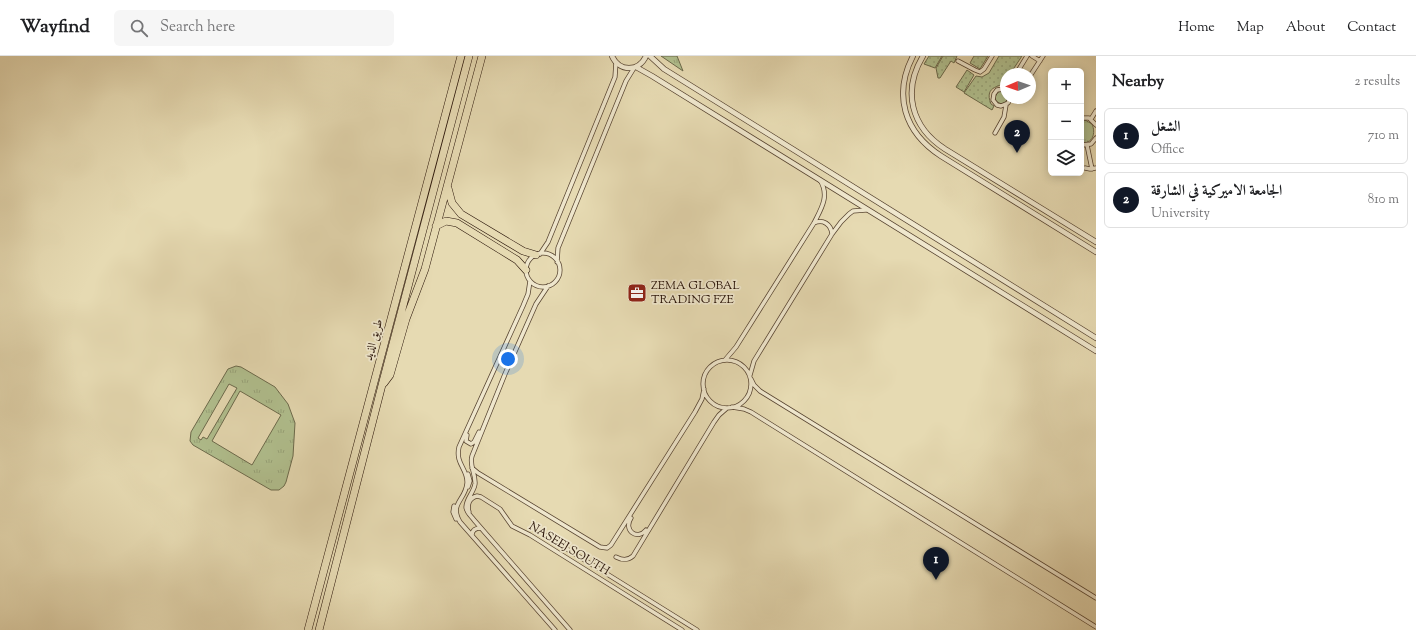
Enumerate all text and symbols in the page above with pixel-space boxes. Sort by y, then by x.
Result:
search box [114,10,394,46]
text: Wayfind [20,14,90,41]
icon: search [128,17,150,39]
text: Search here [160,17,235,38]
text: Home [1178,18,1215,38]
text: Map [1237,18,1264,38]
text: About [1286,18,1325,38]
text: Contact [1347,18,1396,38]
north arrow [1000,68,1036,104]
map controls [1048,68,1084,176]
button: + [1048,68,1084,104]
text: Nearby [1112,70,1164,94]
text: 2 results [1355,73,1400,91]
button: − [1048,104,1084,140]
text: الشغل [1151,117,1181,138]
pin: 2 [1004,120,1030,153]
text: 1 [1124,127,1128,145]
text: 710 m [1368,127,1399,145]
button: layers [1048,140,1084,176]
text: Office [1151,141,1184,159]
text: الجامعة الاميركية في الشارقة [1151,181,1282,202]
text: 2 [1123,191,1129,209]
text: 810 m [1368,191,1399,209]
text: University [1151,205,1210,223]
place label: ZEMA GLOBAL TRADING FZE [651,277,740,309]
office icon: ZEMA GLOBAL TRADING FZE [626,282,648,304]
street label: طريق الذيد [360,317,388,363]
your location [498,349,518,369]
street label: NASEEJ SOUTH [525,518,613,581]
pin: 1 [923,547,949,580]

